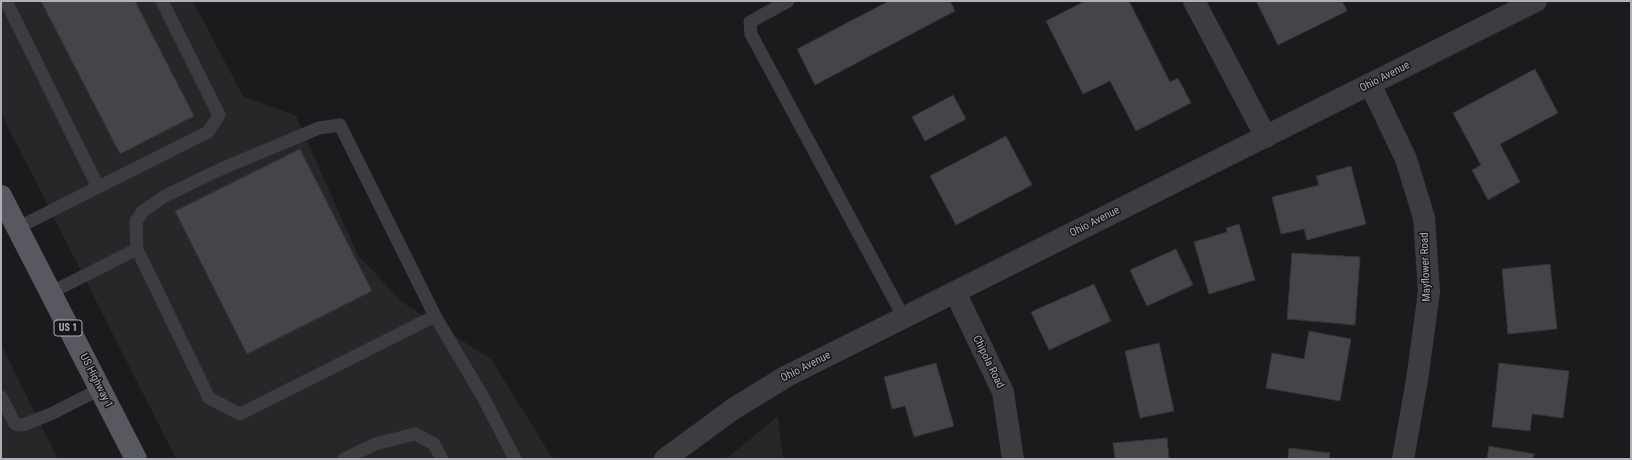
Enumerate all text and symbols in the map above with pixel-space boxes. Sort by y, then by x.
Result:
street label: Ohio Avenue [1358,59,1412,95]
street label: Ohio Avenue [1068,204,1122,240]
street label: Mayflower Road [1418,232,1434,302]
road number: US 1 [54,320,82,336]
street label: Chipola Road [969,333,1007,391]
street label: Ohio Avenue [779,349,833,385]
street label: US Highway 1 [77,352,115,410]

